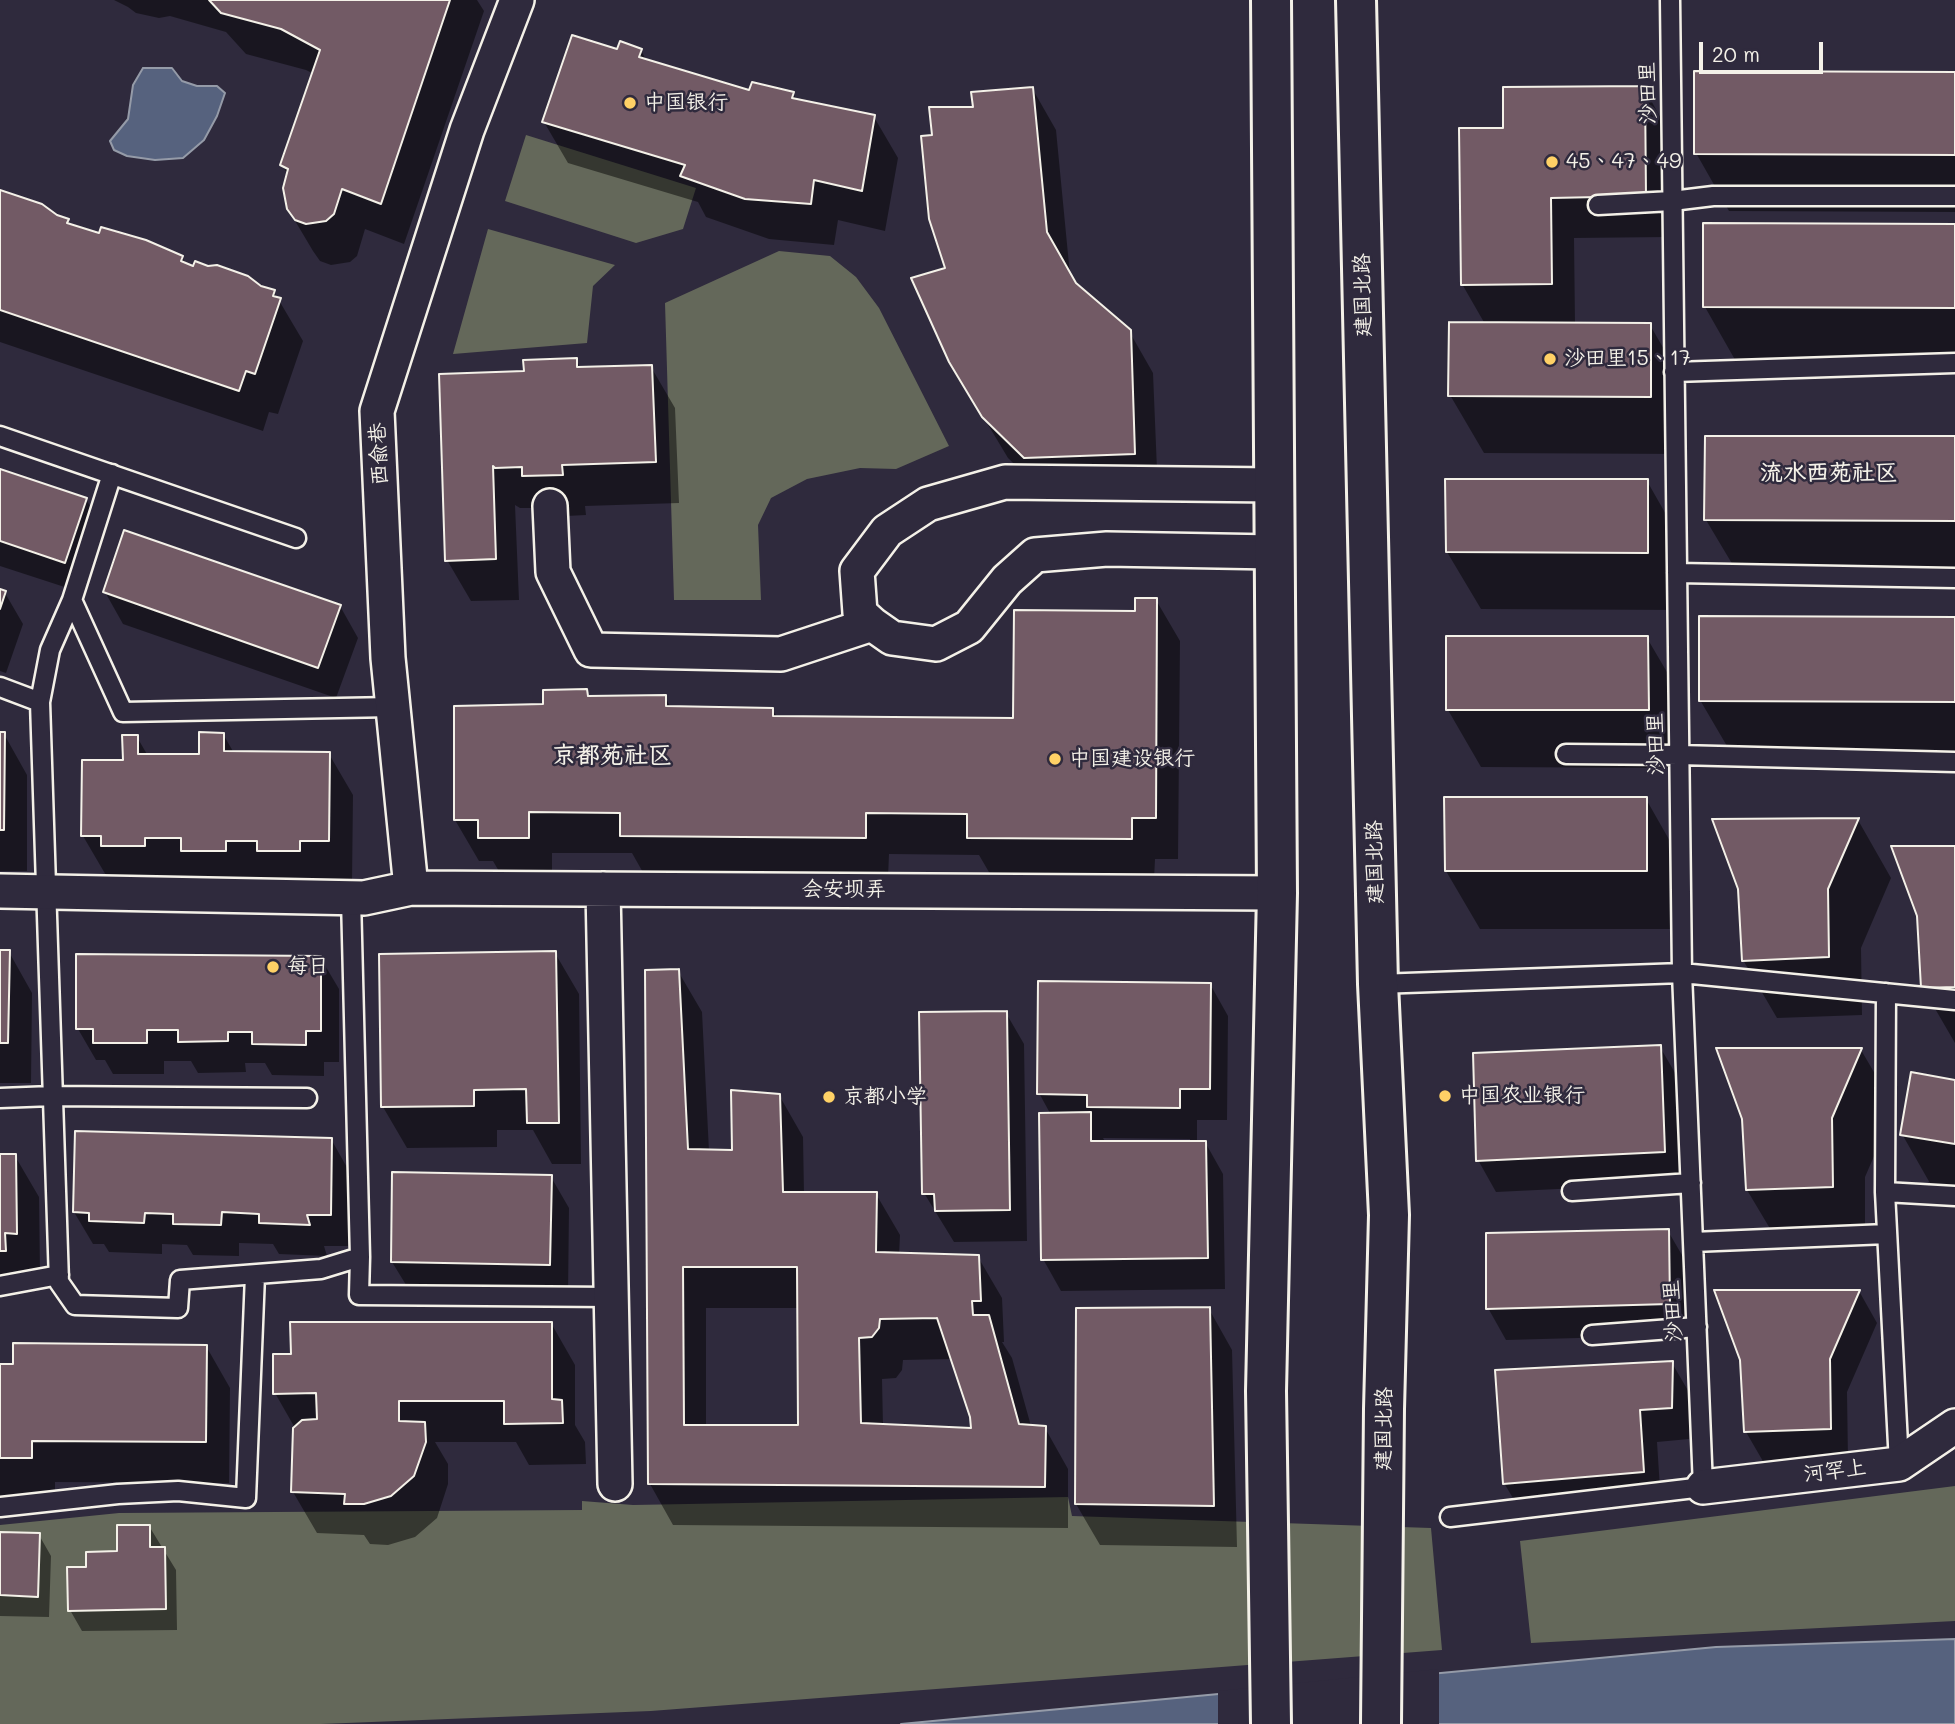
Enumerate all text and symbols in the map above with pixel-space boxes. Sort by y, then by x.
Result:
scale bar [1703,28,1827,72]
text: 20 m [1712,40,1760,67]
street label: 沙田里 [1635,61,1661,125]
place label: 中国银行 [644,90,728,116]
marker: 中国银行 [622,95,638,111]
place label: 45、47、49 [1566,149,1681,175]
marker: 45、47、49 [1544,154,1560,170]
street label: 建国北路 [1350,253,1376,337]
place label: 沙田里15、17 [1564,346,1691,372]
marker: 沙田里15、17 [1542,351,1558,367]
street label: 西俞巷 [365,422,393,486]
district label: 流水西苑社区 [1760,459,1898,487]
street label: 沙田里 [1643,712,1669,776]
district label: 京都苑社区 [552,742,672,770]
place label: 中国建设银行 [1069,746,1195,772]
marker: 中国建设银行 [1047,751,1063,767]
street label: 建国北路 [1362,820,1388,904]
street label: 会安坝弄 [802,877,886,903]
place label: 每日 [287,954,329,980]
marker: 每日 [265,959,281,975]
place label: 中国农业银行 [1459,1083,1585,1109]
place label: 京都小学 [843,1084,927,1110]
marker: 中国农业银行 [1437,1088,1453,1104]
marker: 京都小学 [821,1089,837,1105]
street label: 沙田里 [1659,1279,1687,1343]
street label: 建国北路 [1371,1387,1397,1471]
street label: 河罕上 [1802,1455,1868,1487]

